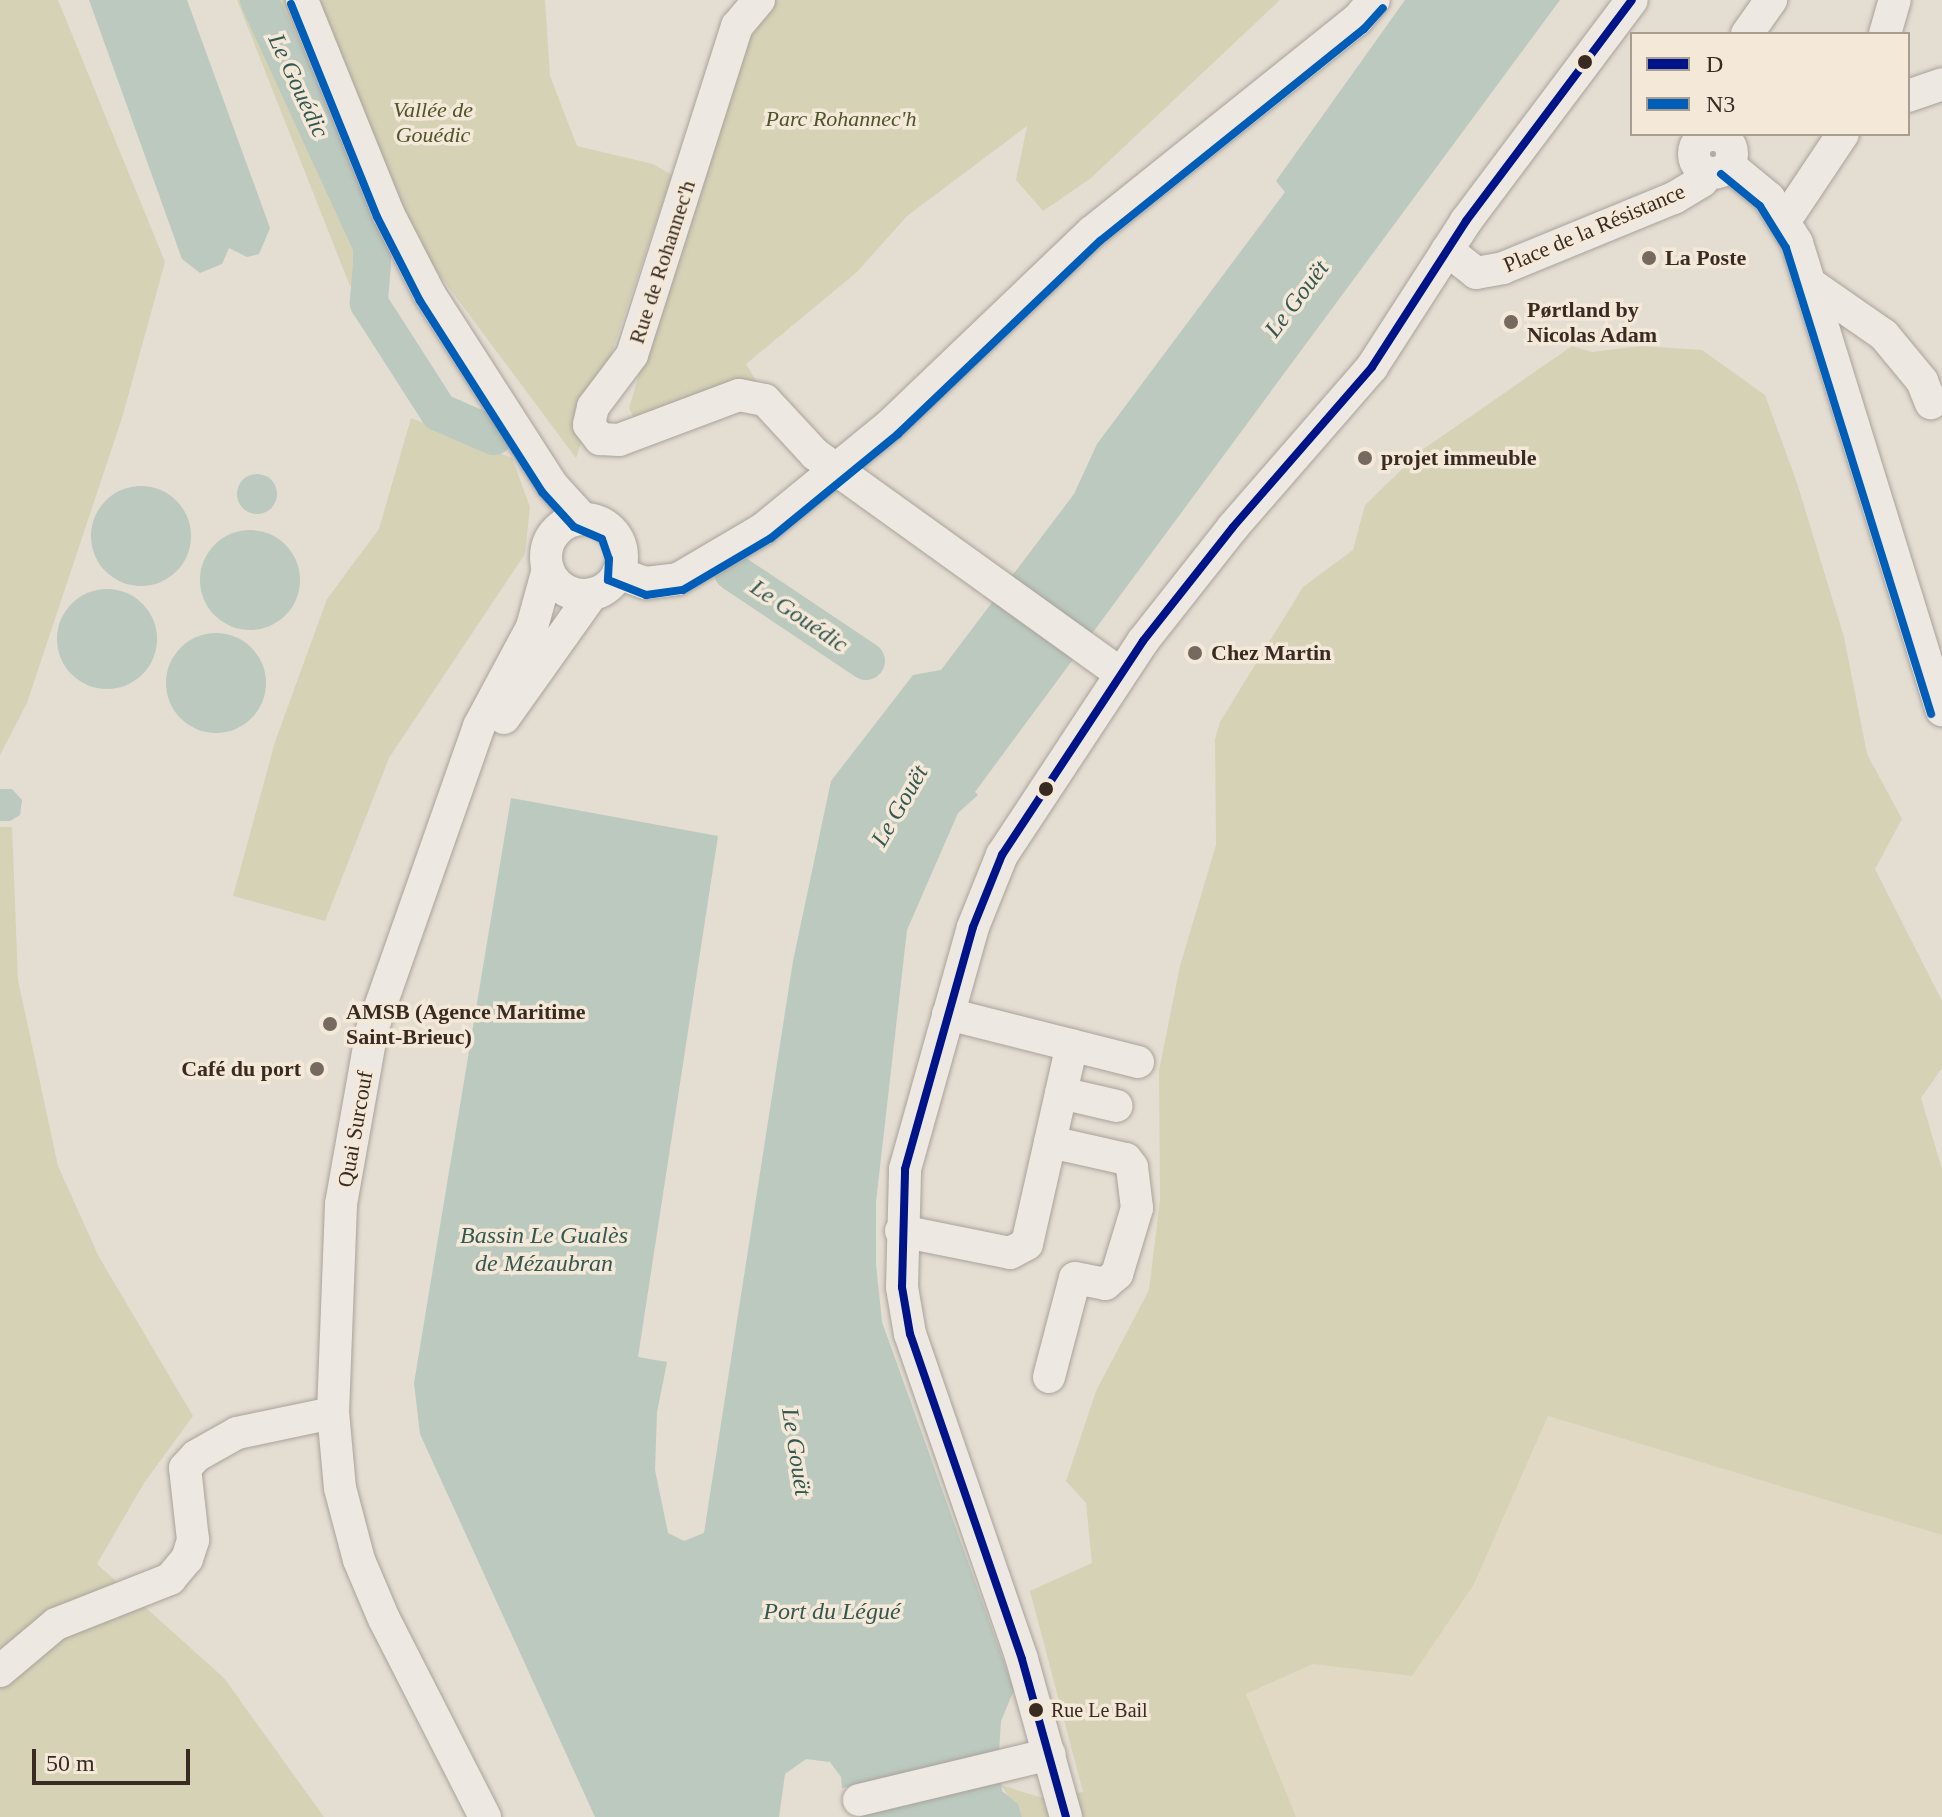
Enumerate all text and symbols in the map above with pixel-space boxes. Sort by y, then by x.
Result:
water label: Le Gouédic [261,29,335,143]
legend [1630,32,1910,136]
text: D [1706,51,1723,77]
unlabelled marker [1577,54,1593,70]
text: N3 [1706,91,1735,117]
park label: Vallée de Gouédic [393,96,473,148]
park label: Parc Rohannec'h [765,106,917,132]
street label: Rue de Rohannec'h [623,177,701,347]
street label: Place de la Résistance [1499,178,1689,278]
place label: La Poste [1665,245,1746,271]
marker: La Poste [1640,249,1658,267]
water label: Le Gouët [1259,255,1335,343]
place label: Pørtland by Nicolas Adam [1527,296,1658,348]
marker: Pørtland by Nicolas Adam [1502,313,1520,331]
place label: projet immeuble [1381,445,1536,471]
marker: projet immeuble [1356,449,1374,467]
water label: Le Gouédic [745,573,853,659]
place label: Chez Martin [1211,640,1331,666]
marker: Chez Martin [1186,644,1204,662]
water label: Le Gouët [865,760,935,852]
unlabelled marker [1038,781,1054,797]
place label: AMSB (Agence Maritime Saint-Brieuc) [346,998,585,1050]
marker: AMSB (Agence Maritime Saint-Brieuc) [321,1015,339,1033]
place label: Café du port [181,1056,301,1082]
marker: Café du port [308,1060,326,1078]
street label: Quai Surcouf [332,1069,378,1189]
water label: Bassin Le Gualès de Mézaubran [460,1222,628,1278]
water label: Le Gouët [775,1406,817,1498]
water label: Port du Légué [763,1598,901,1626]
place label: Rue Le Bail [1051,1698,1148,1722]
marker: Rue Le Bail [1028,1702,1044,1718]
scale bar [36,1733,194,1783]
text: 50 m [46,1750,95,1776]

